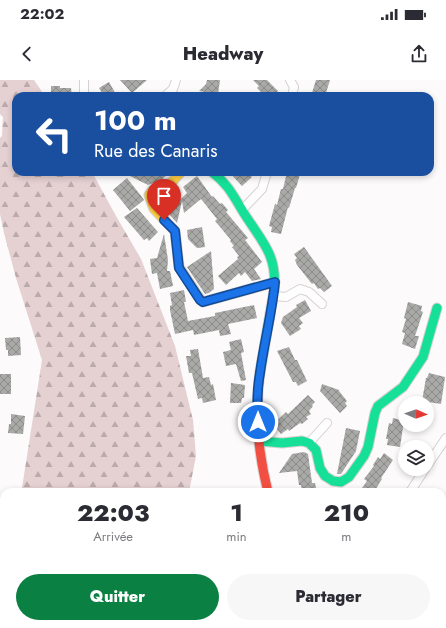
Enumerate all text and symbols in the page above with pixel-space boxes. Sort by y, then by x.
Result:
text: 22:02 [20,3,64,25]
text: Headway [183,41,263,67]
icon: back [16,43,38,65]
icon: share [408,43,430,65]
text: 100 m [94,100,177,141]
icon: left [28,108,80,160]
text: Rue des Canaris [94,138,218,164]
pin [147,179,181,220]
icon: arrive [153,185,175,207]
north arrow [398,396,434,432]
map controls [398,396,434,476]
position arrow [237,401,279,443]
button: layers [398,440,434,476]
text: 22:03 [77,495,149,530]
text: 1 [230,495,243,530]
text: 210 [324,495,369,530]
text: Arrivée [93,527,133,546]
text: min [226,527,247,546]
text: m [341,527,351,546]
button: Quitter [16,574,219,620]
button: Partager [227,574,430,620]

